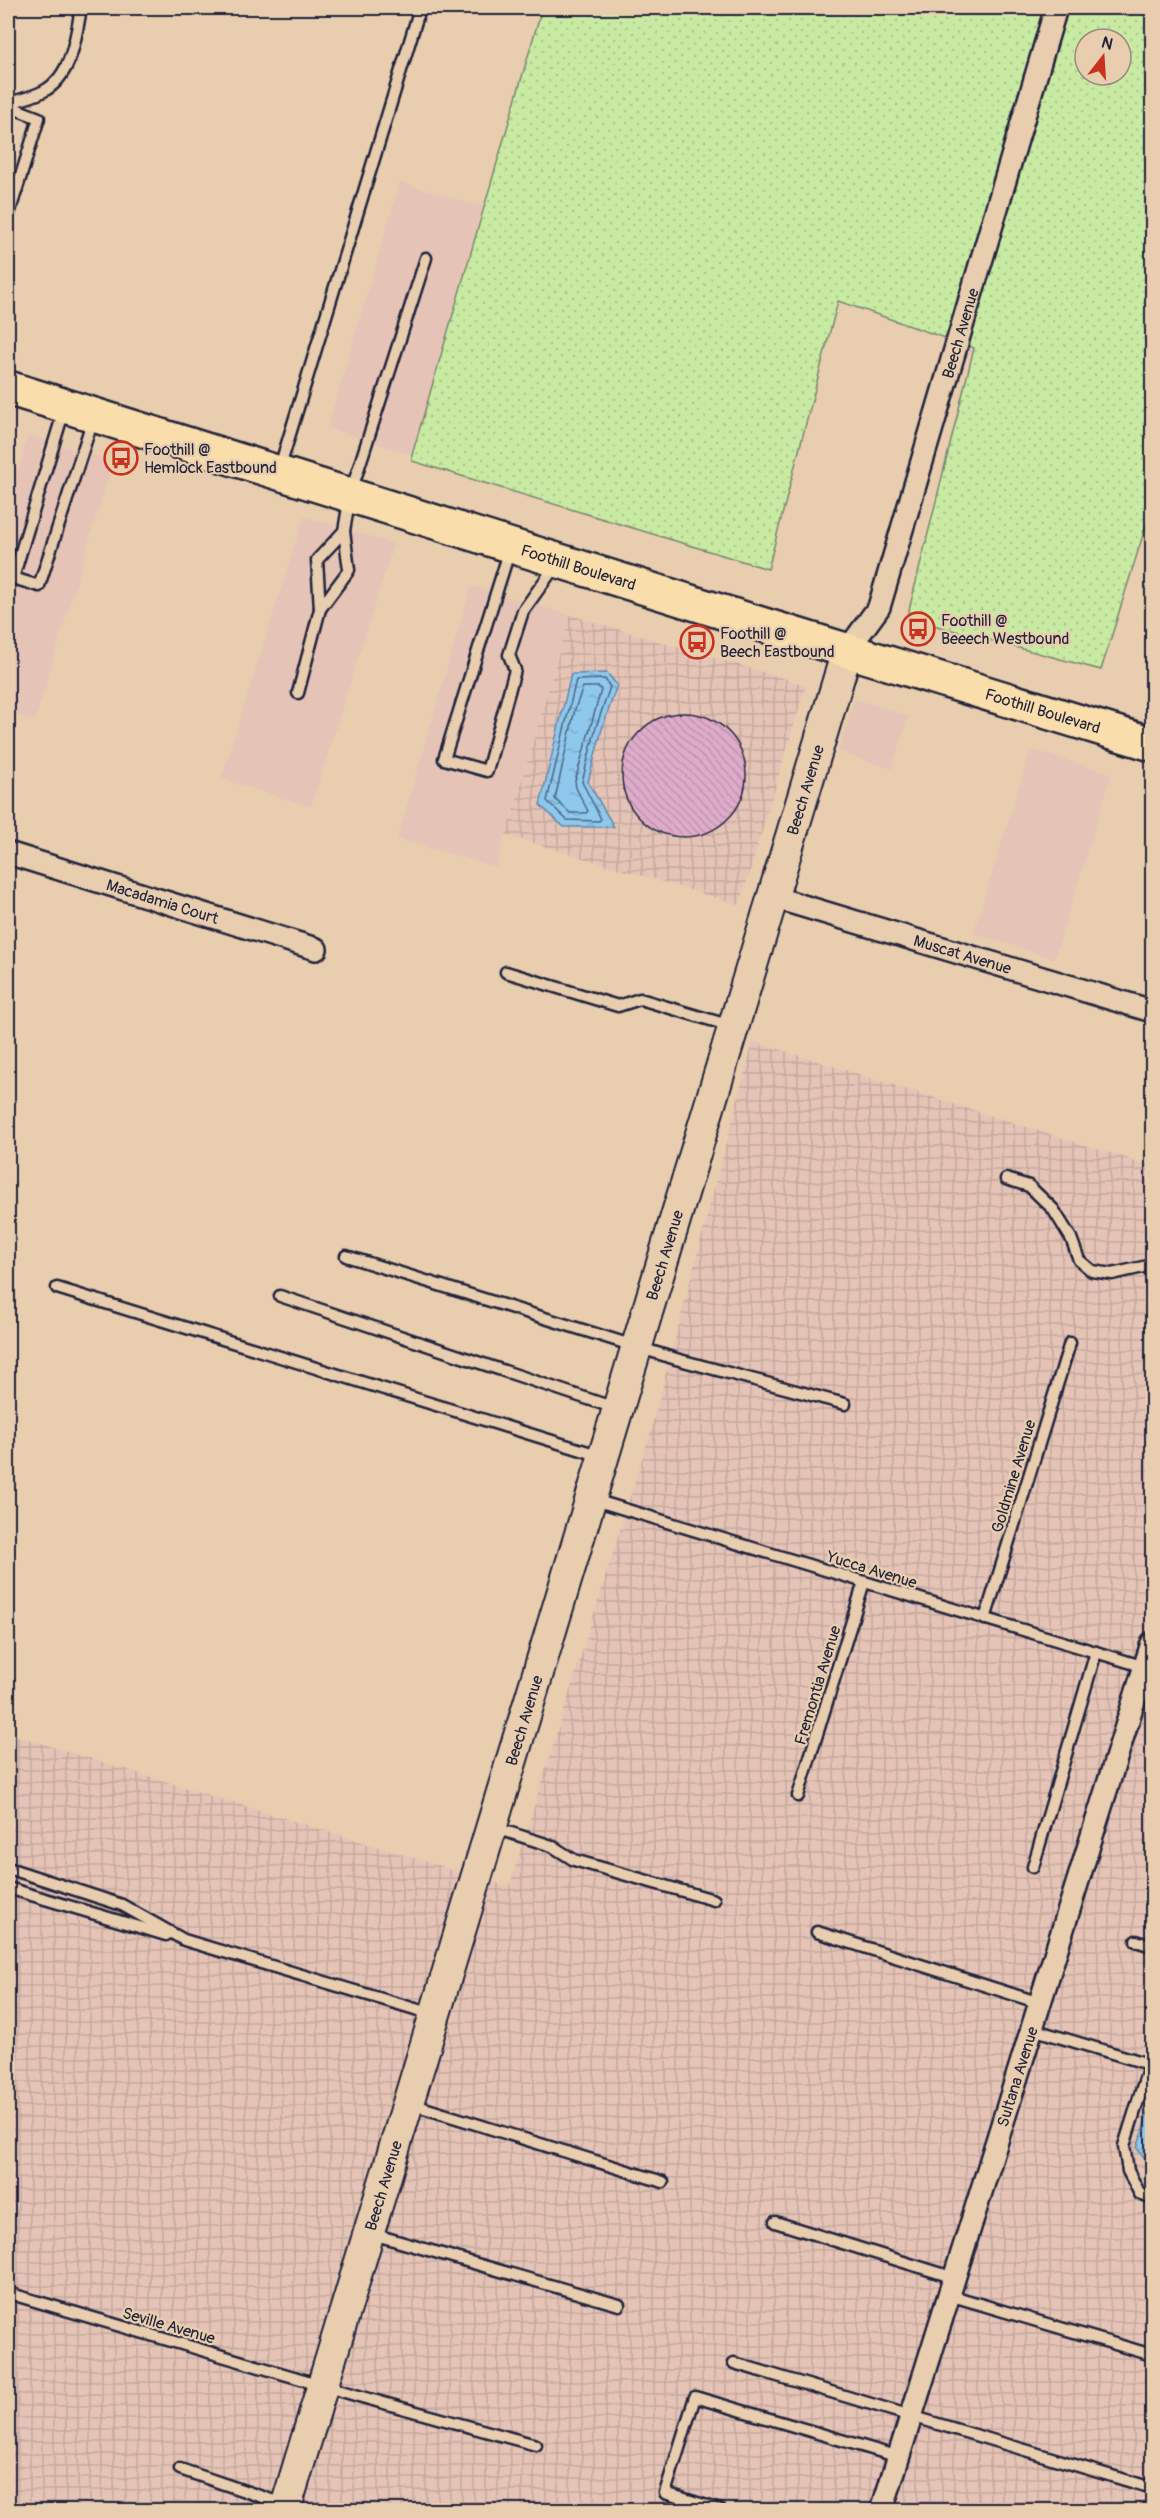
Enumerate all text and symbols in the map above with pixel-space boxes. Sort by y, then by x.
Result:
north arrow [1073,27,1133,87]
text: N [1099,32,1115,55]
street label: Beech Avenue [938,286,984,381]
bus stop icon: Foothill @ Hemlock Eastbound [103,440,139,476]
place label: Foothill @ Hemlock Eastbound [144,440,277,478]
street label: Foothill Boulevard [518,540,638,595]
bus stop icon: Foothill @ Beeech Westbound [900,611,936,647]
place label: Foothill @ Beeech Westbound [941,611,1069,649]
bus stop icon: Foothill @ Beech Eastbound [679,624,715,660]
place label: Foothill @ Beech Eastbound [720,624,835,662]
street label: Foothill Boulevard [983,684,1103,739]
street label: Beech Avenue [783,743,829,838]
street label: Macadamia Court [104,875,222,929]
street label: Muscat Avenue [911,931,1014,979]
street label: Beech Avenue [642,1208,688,1303]
street label: Goldmine Avenue [987,1417,1041,1535]
street label: Yucca Avenue [823,1546,919,1593]
street label: Fremontia Avenue [790,1623,846,1747]
street label: Beech Avenue [502,1673,548,1768]
street label: Sultana Avenue [993,2024,1043,2129]
street label: Beech Avenue [361,2138,407,2233]
street label: Seville Avenue [120,2303,217,2349]

